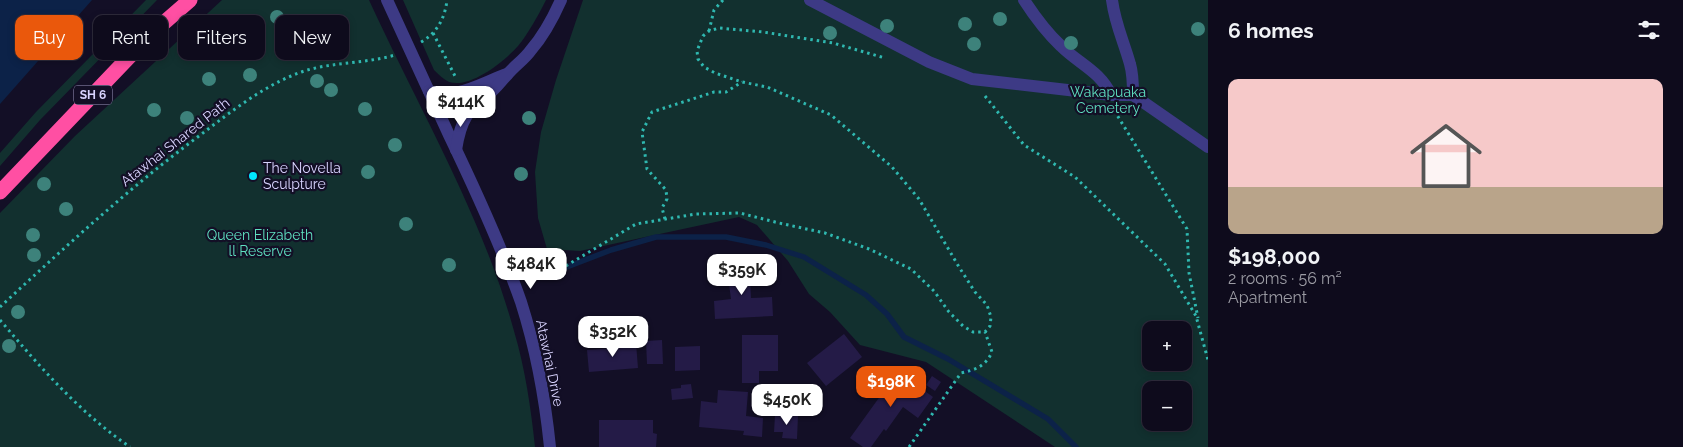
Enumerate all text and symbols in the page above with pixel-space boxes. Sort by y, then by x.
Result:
chip: Buy [15,15,83,60]
chip: Rent [93,15,168,60]
chip: Filters [178,15,265,60]
chip: New [275,15,349,60]
icon: filters [1635,16,1663,44]
text: 6 homes [1228,18,1314,43]
park label: Wakapuaka Cemetery [1070,84,1146,116]
road number: SH 6 [74,86,112,104]
pin: $414K [426,86,496,128]
text: $414K [437,92,485,111]
street label: Atawhai Shared Path [117,95,233,189]
icon: home [1401,111,1491,201]
place label: The Novella Sculpture [263,160,341,192]
marker: The Novella Sculpture [247,170,259,182]
park label: Queen Elizabeth ll Reserve [207,227,313,259]
text: $198,000 [1228,244,1320,269]
pin: $484K [496,248,566,290]
text: $484K [507,254,555,273]
pin: $359K [707,254,777,296]
text: $359K [718,260,766,279]
text: 2 rooms · 56 m² [1228,269,1342,288]
text: Apartment [1228,288,1307,307]
pin: $352K [578,316,648,358]
street label: Atawhai Drive [533,318,567,408]
map controls [1142,321,1192,431]
button: + [1142,321,1192,371]
text: $352K [589,322,637,341]
pin: $198K [856,366,926,408]
text: $198K [867,372,915,391]
button: − [1142,381,1192,431]
pin: $450K [752,384,822,426]
text: $450K [763,390,811,409]

